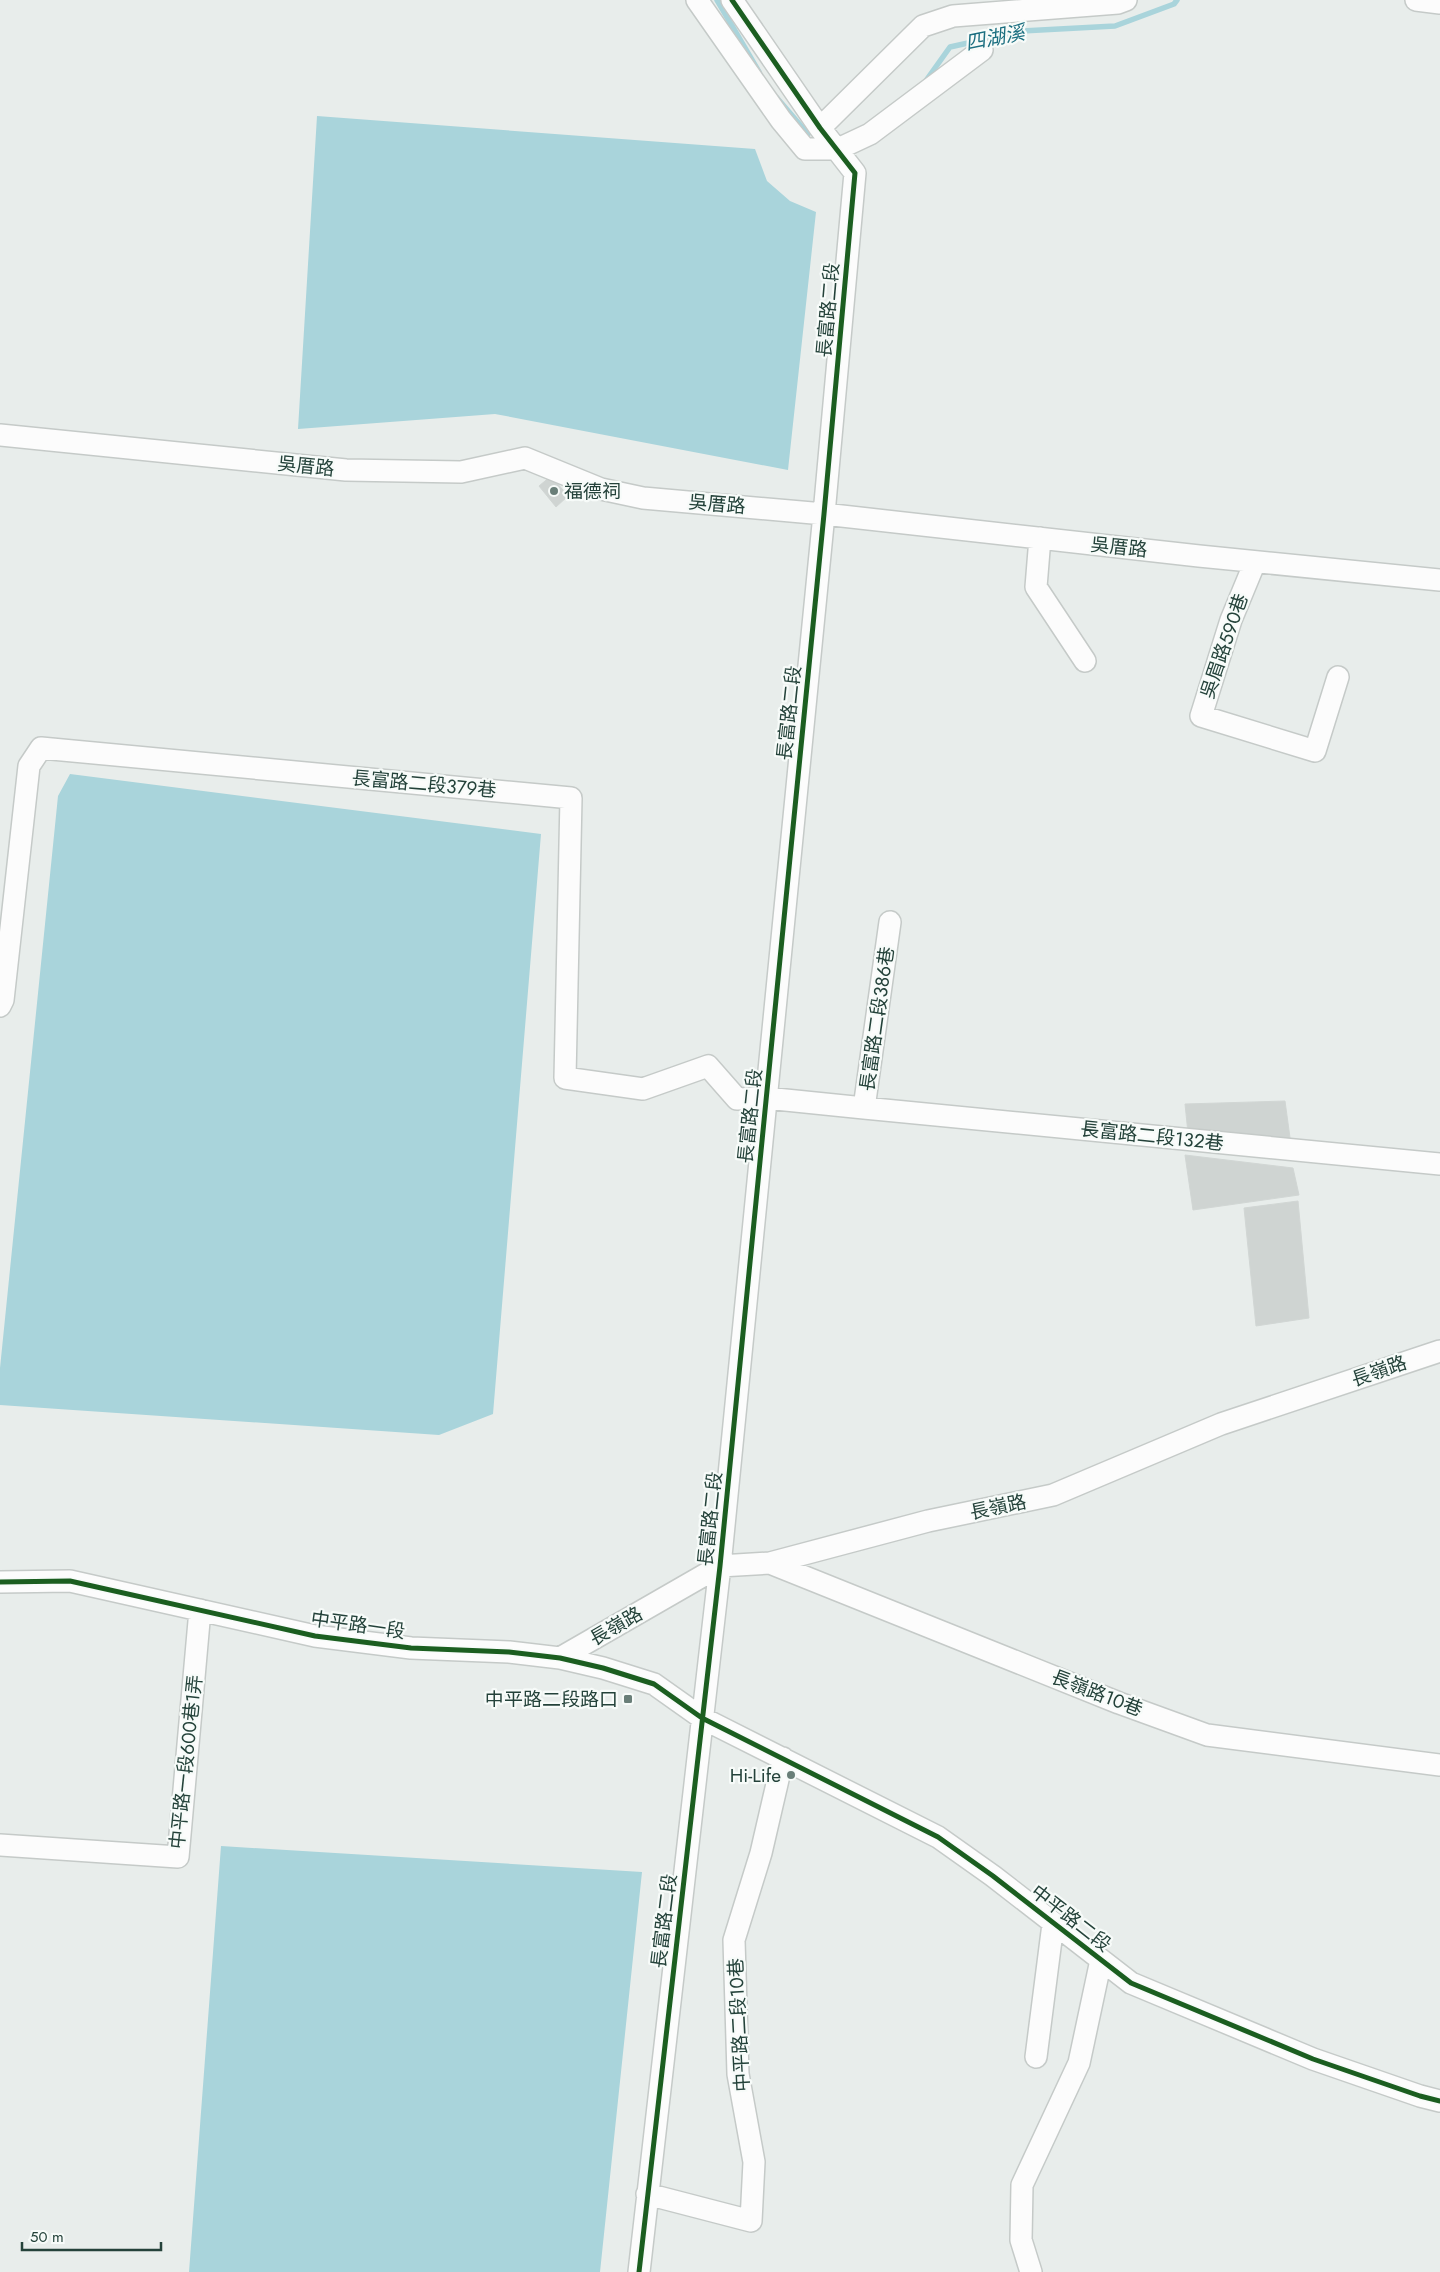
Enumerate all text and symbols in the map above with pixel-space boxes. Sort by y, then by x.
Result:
water label: 四湖溪 [963,17,1030,58]
street label: 長富路二段 [810,261,846,359]
street label: 吳厝路 [276,450,336,482]
place label: 福德祠 [564,478,621,505]
marker: 福德祠 [548,485,560,497]
street label: 吳厝路 [687,488,747,520]
street label: 吳厝路 [1089,531,1149,563]
street label: 吳眉路590巷 [1193,590,1255,702]
street label: 長富路二段 [771,664,807,762]
street label: 長富路二段379巷 [351,764,497,804]
street label: 長富路二段386巷 [853,945,901,1093]
street label: 長富路二段 [732,1067,768,1165]
street label: 長富路二段132巷 [1079,1115,1225,1157]
street label: 長嶺路 [1348,1349,1410,1393]
street label: 長富路二段 [692,1470,728,1568]
street label: 長嶺路 [967,1488,1029,1526]
street label: 長嶺路 [585,1600,647,1652]
street label: 中平路一段 [309,1605,407,1645]
street label: 長嶺路10巷 [1047,1663,1147,1723]
street label: 中平路一段600巷1弄 [163,1673,209,1851]
place label: 中平路二段路口 [485,1686,618,1713]
marker: 中平路二段路口 [622,1693,634,1705]
place label: Hi-Life [730,1762,781,1789]
marker: Hi-Life [785,1769,797,1781]
street label: 長富路二段 [645,1872,683,1970]
street label: 中平路二段 [1025,1878,1117,1958]
street label: 中平路二段10巷 [722,1957,756,2093]
scale bar [22,2220,161,2252]
text: 50 m [30,2226,64,2248]

